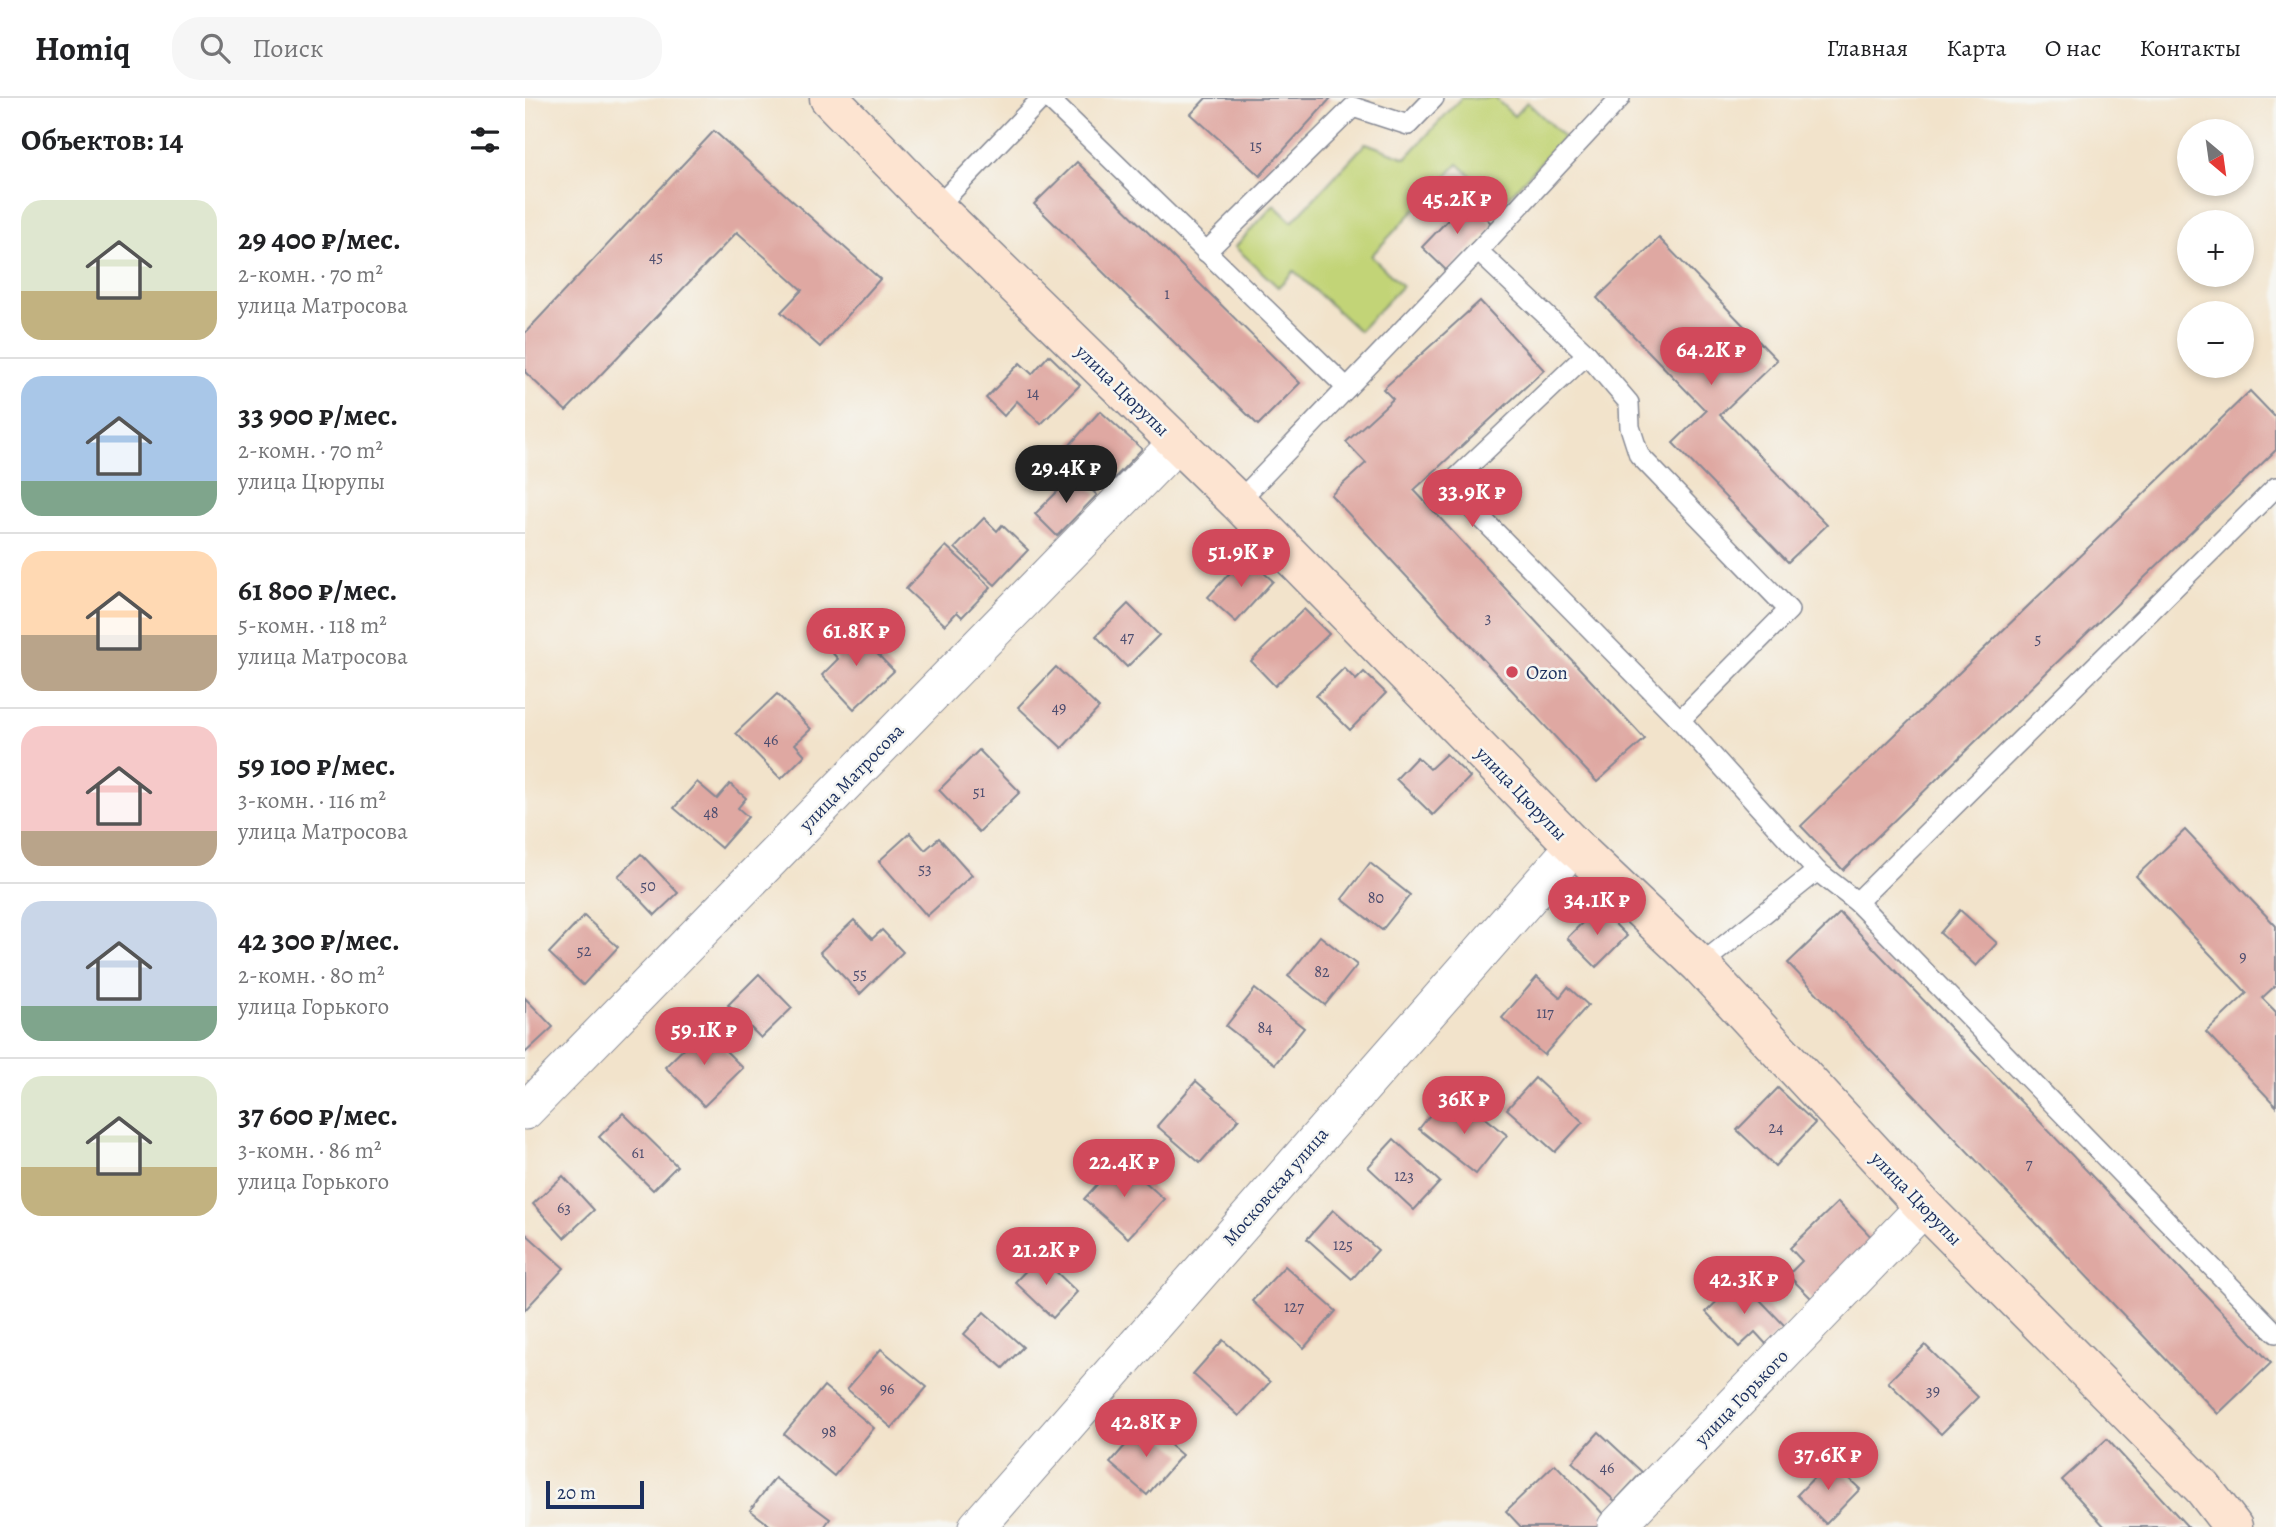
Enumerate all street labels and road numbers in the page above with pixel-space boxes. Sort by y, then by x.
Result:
street label: улица Цюрупы [1069,338,1175,442]
street label: улица Матросова [793,718,910,838]
street label: улица Цюрупы [1469,740,1573,846]
street label: Московская улица [1217,1122,1335,1252]
street label: улица Цюрупы [1864,1145,1968,1251]
street label: улица Горького [1688,1344,1794,1452]

